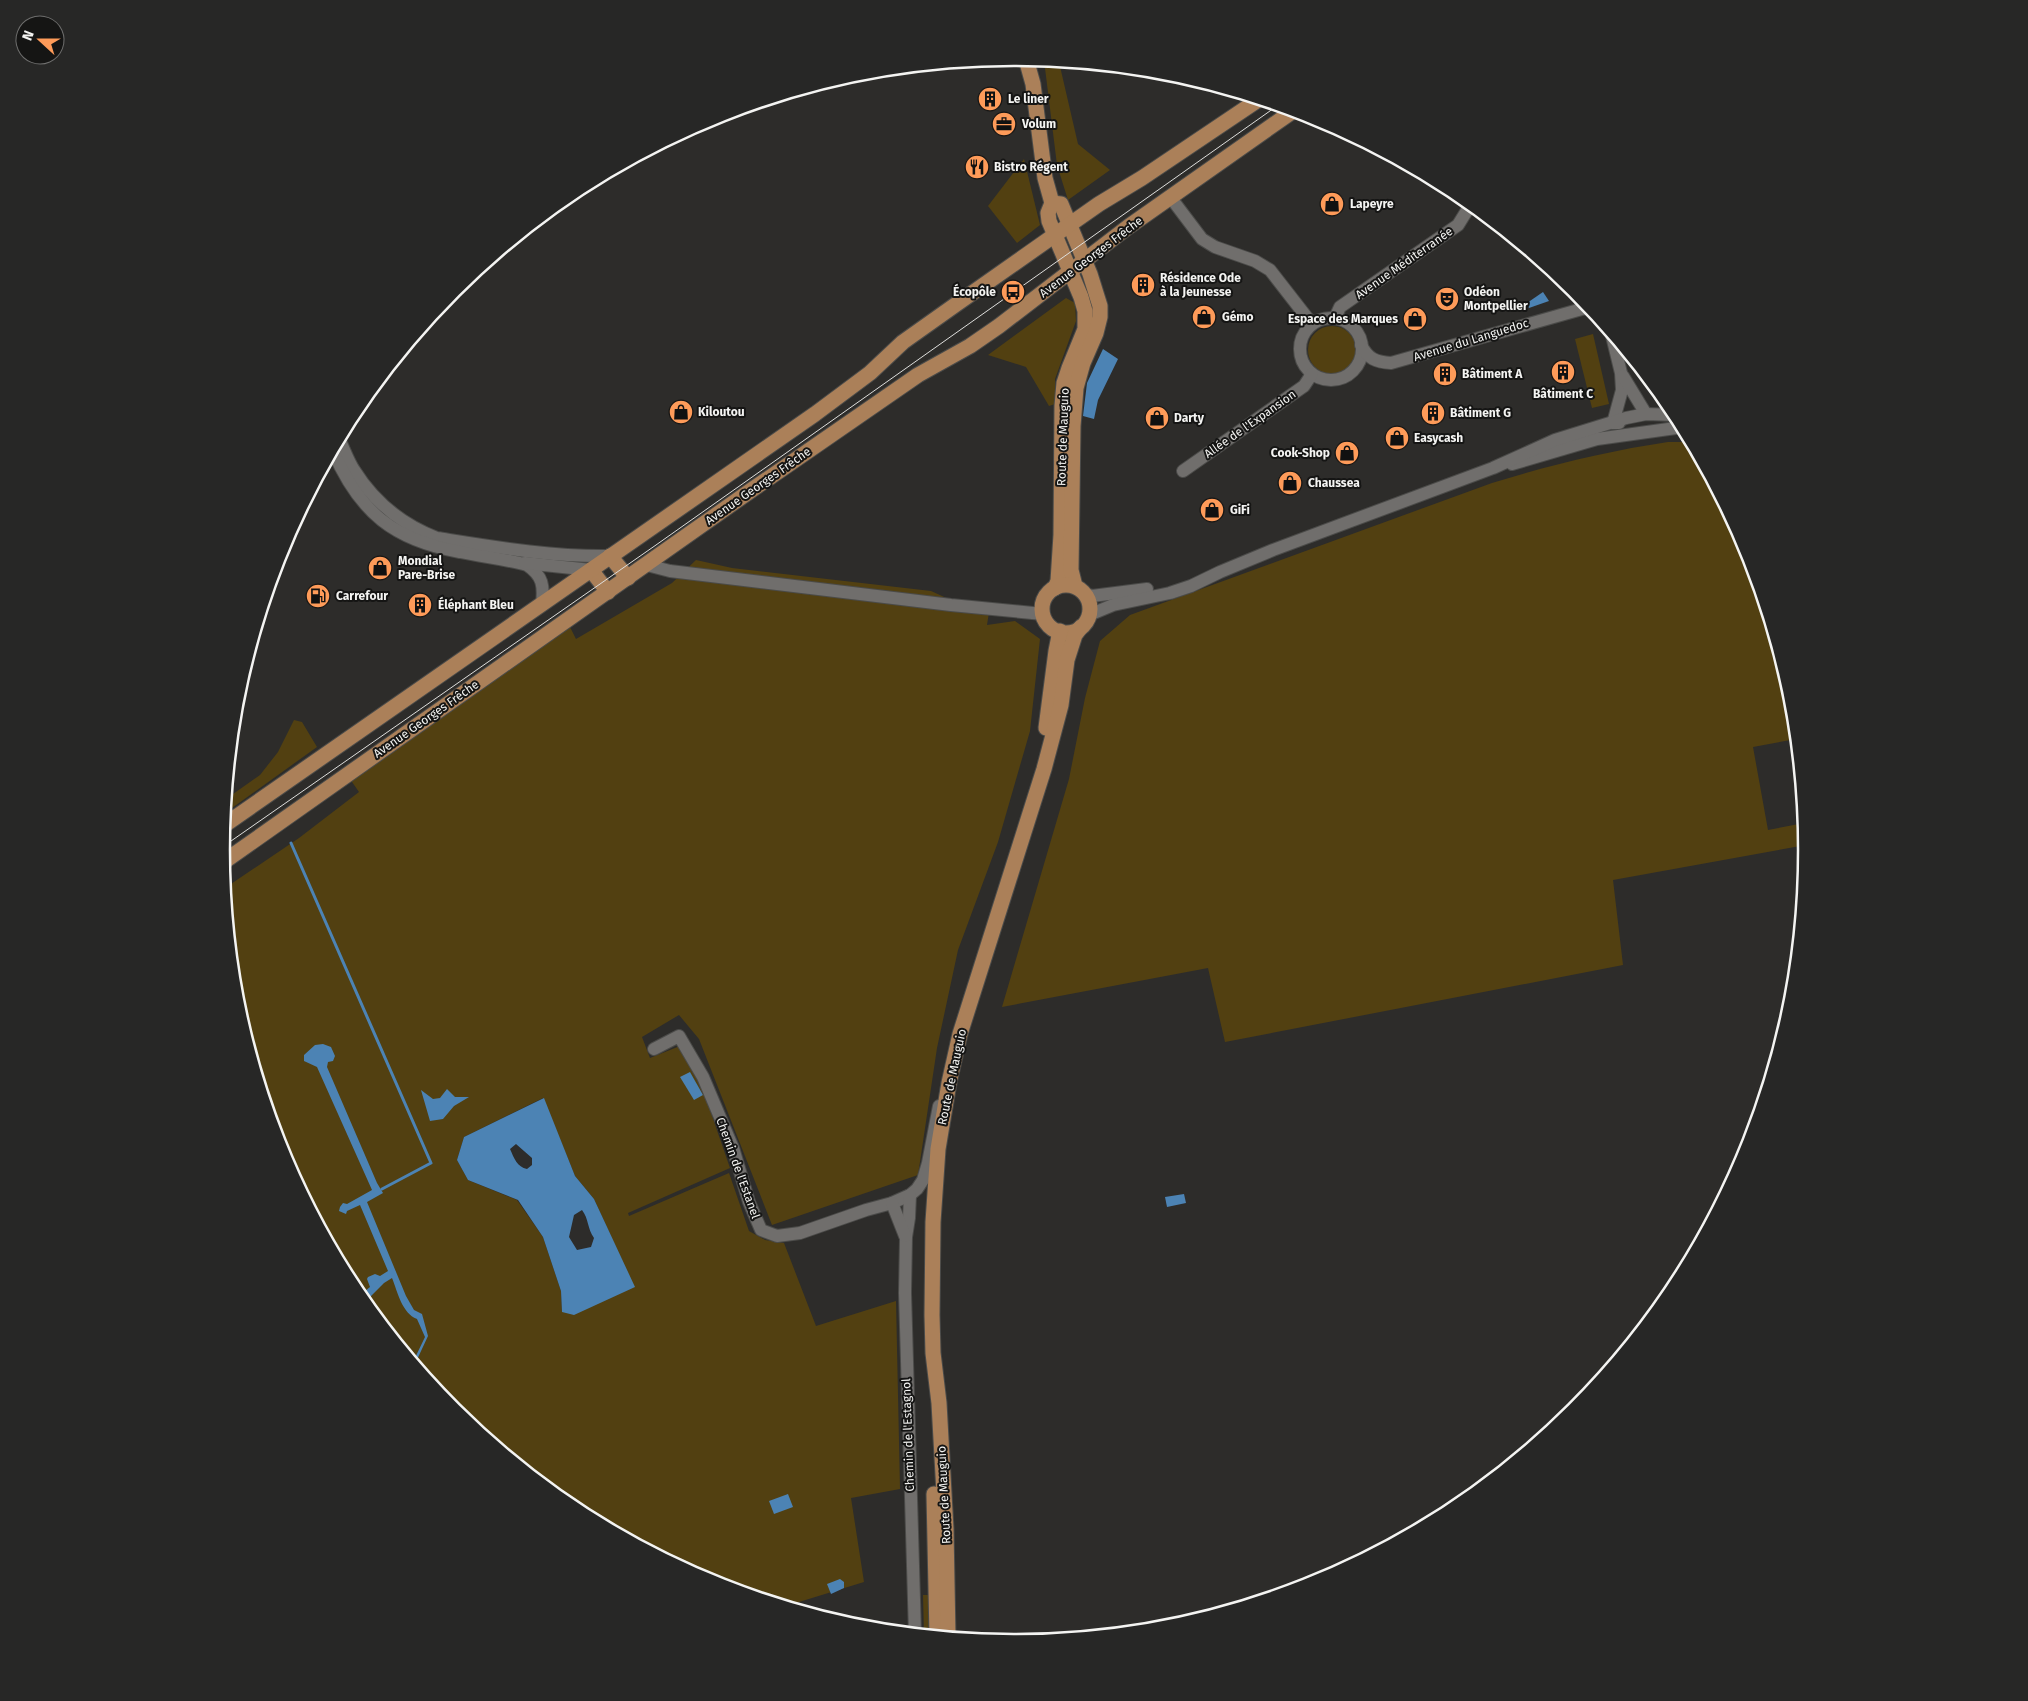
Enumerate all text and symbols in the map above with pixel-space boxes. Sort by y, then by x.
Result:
north arrow [15,15,65,65]
text: N [19,28,38,43]
building icon: Le liner [977,86,1003,112]
place label: Le liner [1008,92,1049,106]
office icon: Volum [991,111,1017,137]
place label: Volum [1021,117,1056,131]
restaurant icon: Bistro Régent [964,154,990,180]
place label: Bistro Régent [994,160,1068,174]
shop icon: Lapeyre [1319,191,1345,217]
place label: Lapeyre [1350,197,1394,211]
street label: Avenue Georges Frêche [1037,214,1145,300]
street label: Avenue Méditerranée [1353,224,1455,302]
place label: Résidence Ode à la Jeunesse [1160,271,1241,299]
building icon: Résidence Ode à la Jeunesse [1130,272,1156,298]
bus stop icon: Écopôle [1000,279,1026,305]
place label: Écopôle [953,283,996,299]
place label: Odéon Montpellier [1464,285,1528,313]
theatre icon: Odéon Montpellier [1434,286,1460,312]
shop icon: Gémo [1191,304,1217,330]
shop icon: Espace des Marques [1402,306,1428,332]
place label: Gémo [1222,310,1254,324]
place label: Espace des Marques [1288,312,1398,326]
street label: Avenue du Languedoc [1412,316,1530,364]
building icon: Bâtiment C [1550,359,1576,385]
building icon: Bâtiment A [1432,361,1458,387]
place label: Bâtiment A [1462,367,1523,381]
street label: Allée de l'Expansion [1201,387,1299,461]
place label: Bâtiment C [1533,387,1593,401]
street label: Route de Mauguio [1054,388,1072,486]
shop icon: Kiloutou [668,399,694,425]
building icon: Bâtiment G [1420,400,1446,426]
place label: Kiloutou [698,405,745,419]
shop icon: Darty [1144,405,1170,431]
place label: Bâtiment G [1450,406,1511,420]
place label: Darty [1174,411,1205,425]
shop icon: Easycash [1384,425,1410,451]
place label: Easycash [1414,431,1463,445]
shop icon: Cook-Shop [1334,440,1360,466]
street label: Avenue Georges Frêche [703,444,813,528]
place label: Cook-Shop [1271,446,1330,460]
shop icon: Chaussea [1277,470,1303,496]
place label: Chaussea [1308,476,1360,490]
shop icon: GiFi [1199,497,1225,523]
place label: GiFi [1230,503,1250,517]
place label: Mondial Pare-Brise [398,554,456,582]
shop icon: Mondial Pare-Brise [367,555,393,581]
fuel station icon: Carrefour [305,583,331,609]
place label: Carrefour [336,589,388,603]
building icon: Éléphant Bleu [407,592,433,618]
place label: Éléphant Bleu [438,596,514,612]
street label: Avenue Georges Frêche [371,677,481,761]
street label: Route de Mauguio [935,1028,969,1126]
street label: Chemin de l'Estanel [713,1115,763,1221]
street label: Chemin de l'Estagnol [899,1378,917,1492]
street label: Route de Mauguio [934,1446,954,1544]

